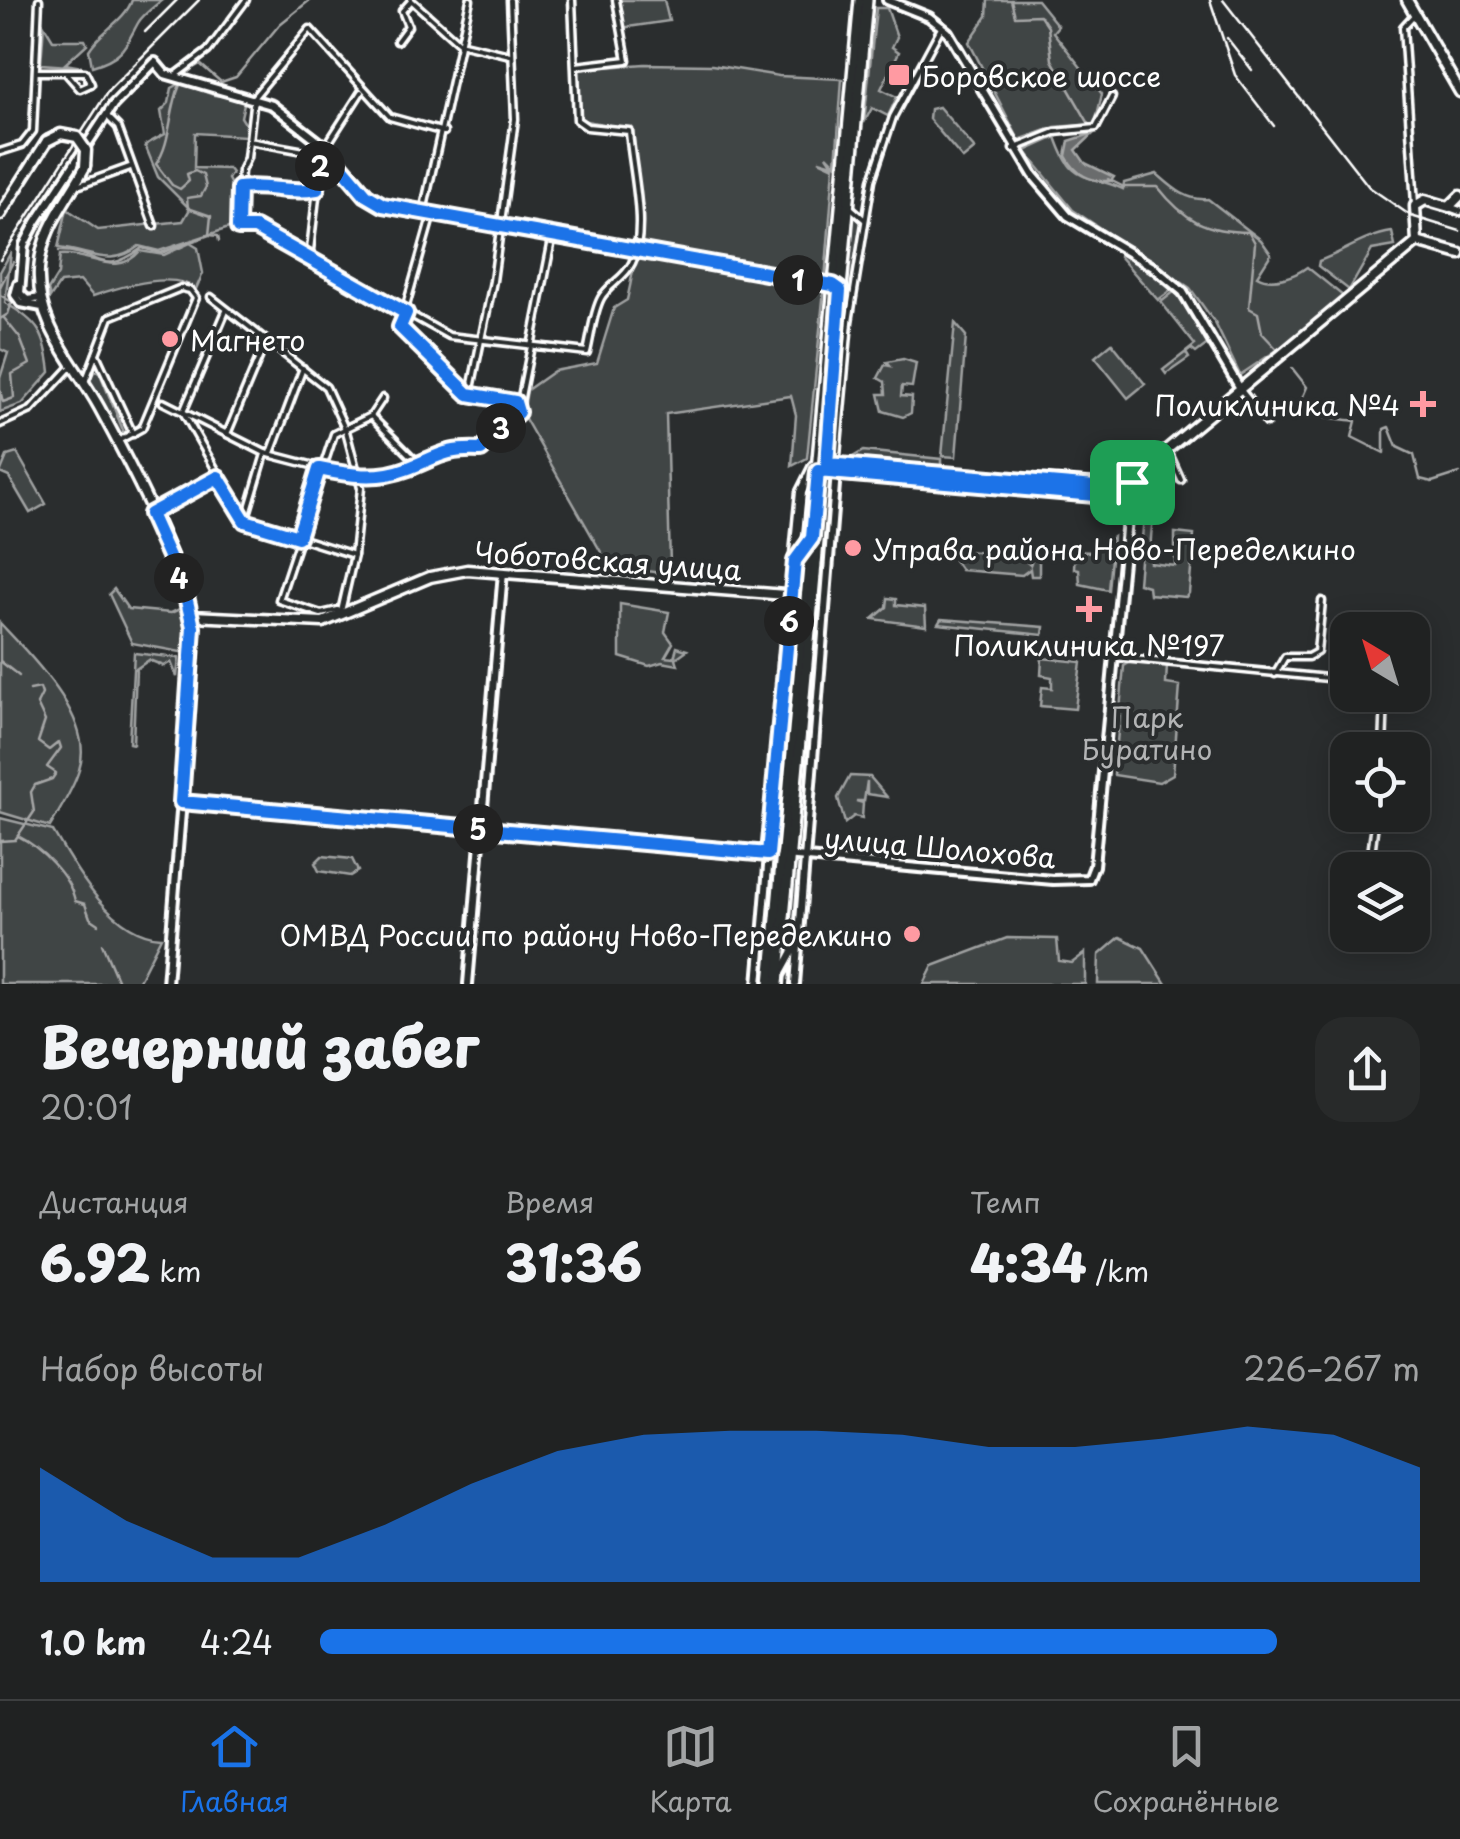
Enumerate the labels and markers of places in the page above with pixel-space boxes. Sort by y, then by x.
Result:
place label: Боровское шоссе [922,54,1161,97]
marker: Боровское шоссе [886,62,912,88]
pin: 2 [295,141,345,191]
pin: 1 [773,255,823,305]
place label: Магнето [190,318,305,361]
marker: Магнето [159,328,181,350]
place label: Поликлиника №4 [1154,383,1400,426]
marker: Поликлиника №4 [1410,391,1436,417]
pin: 3 [476,403,526,453]
pin [1090,440,1175,525]
place label: Управа района Ново-Переделкино [873,527,1356,570]
marker: Управа района Ново-Переделкино [842,537,864,559]
pin: 4 [154,553,204,603]
pin: 6 [764,596,814,646]
marker: Поликлиника №197 [1076,596,1102,622]
place label: Поликлиника №197 [953,623,1225,666]
pin: 5 [453,804,503,854]
place label: ОМВД России по району Ново-Переделкино [279,913,892,956]
marker: ОМВД России по району Ново-Переделкино [901,923,923,945]

